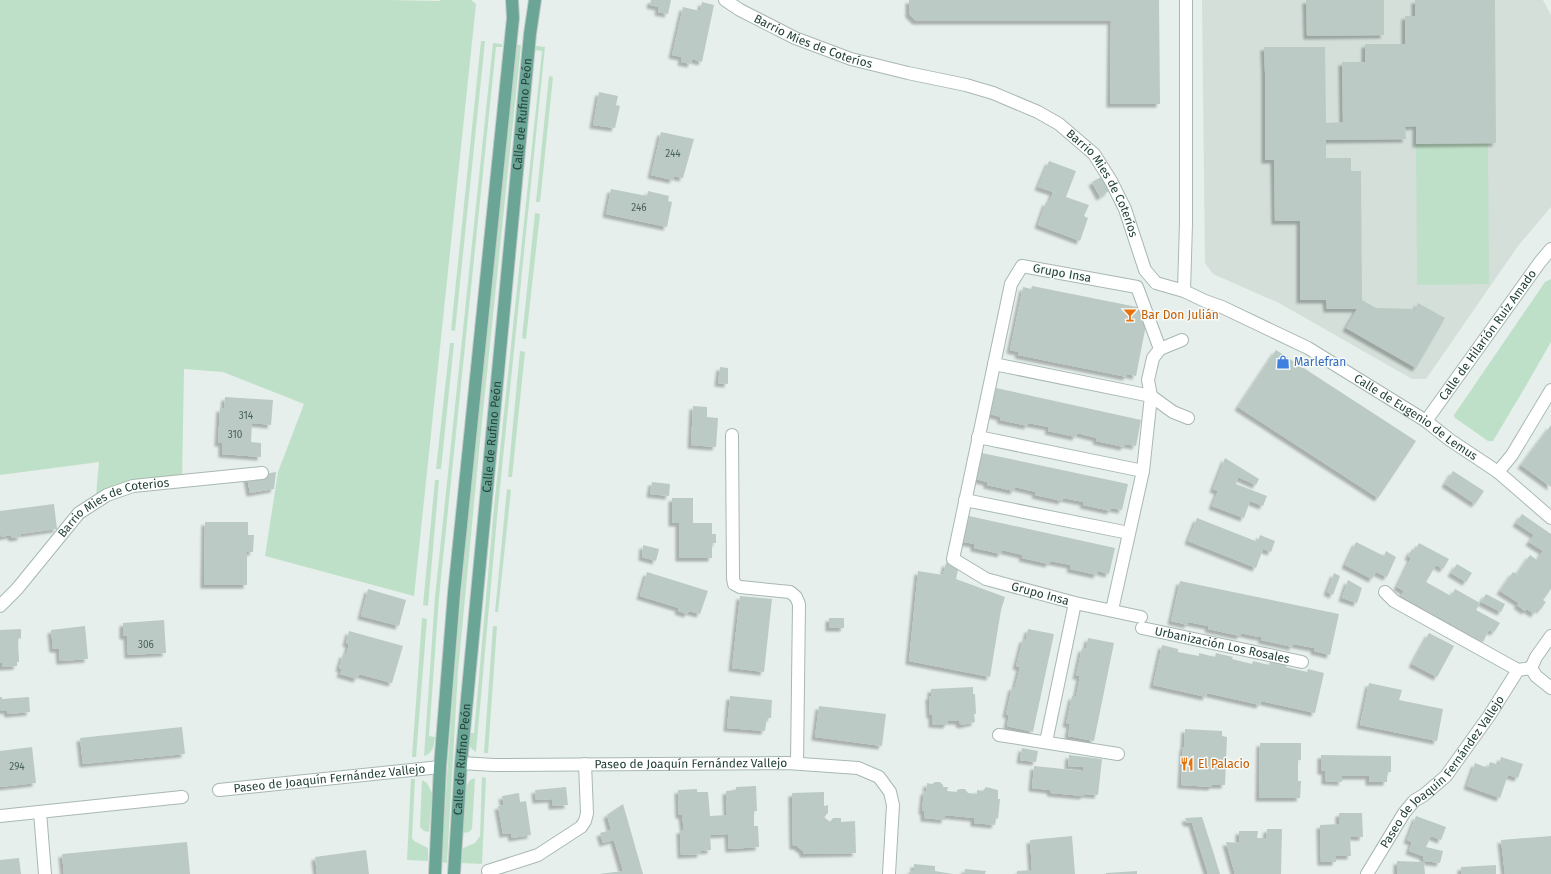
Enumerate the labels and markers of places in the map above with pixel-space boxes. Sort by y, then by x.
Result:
bar icon: Bar Don Julián [1122,307,1138,323]
place label: Bar Don Julián [1141,308,1219,322]
shop icon: Marlefran [1275,354,1291,370]
place label: Marlefran [1294,355,1346,369]
restaurant icon: El Palacio [1179,756,1195,772]
place label: El Palacio [1198,757,1250,771]

